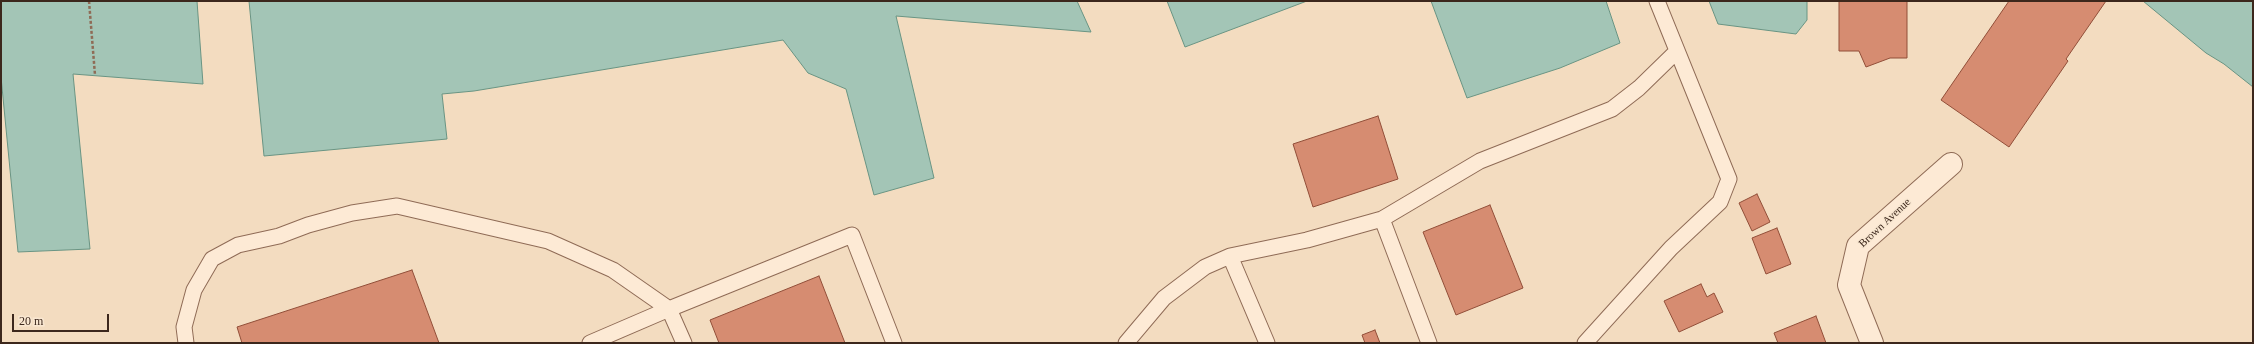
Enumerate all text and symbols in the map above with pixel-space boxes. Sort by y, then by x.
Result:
street label: Brown Avenue [1856,196,1914,250]
scale bar [14,306,111,332]
text: 20 m [19,314,43,328]

